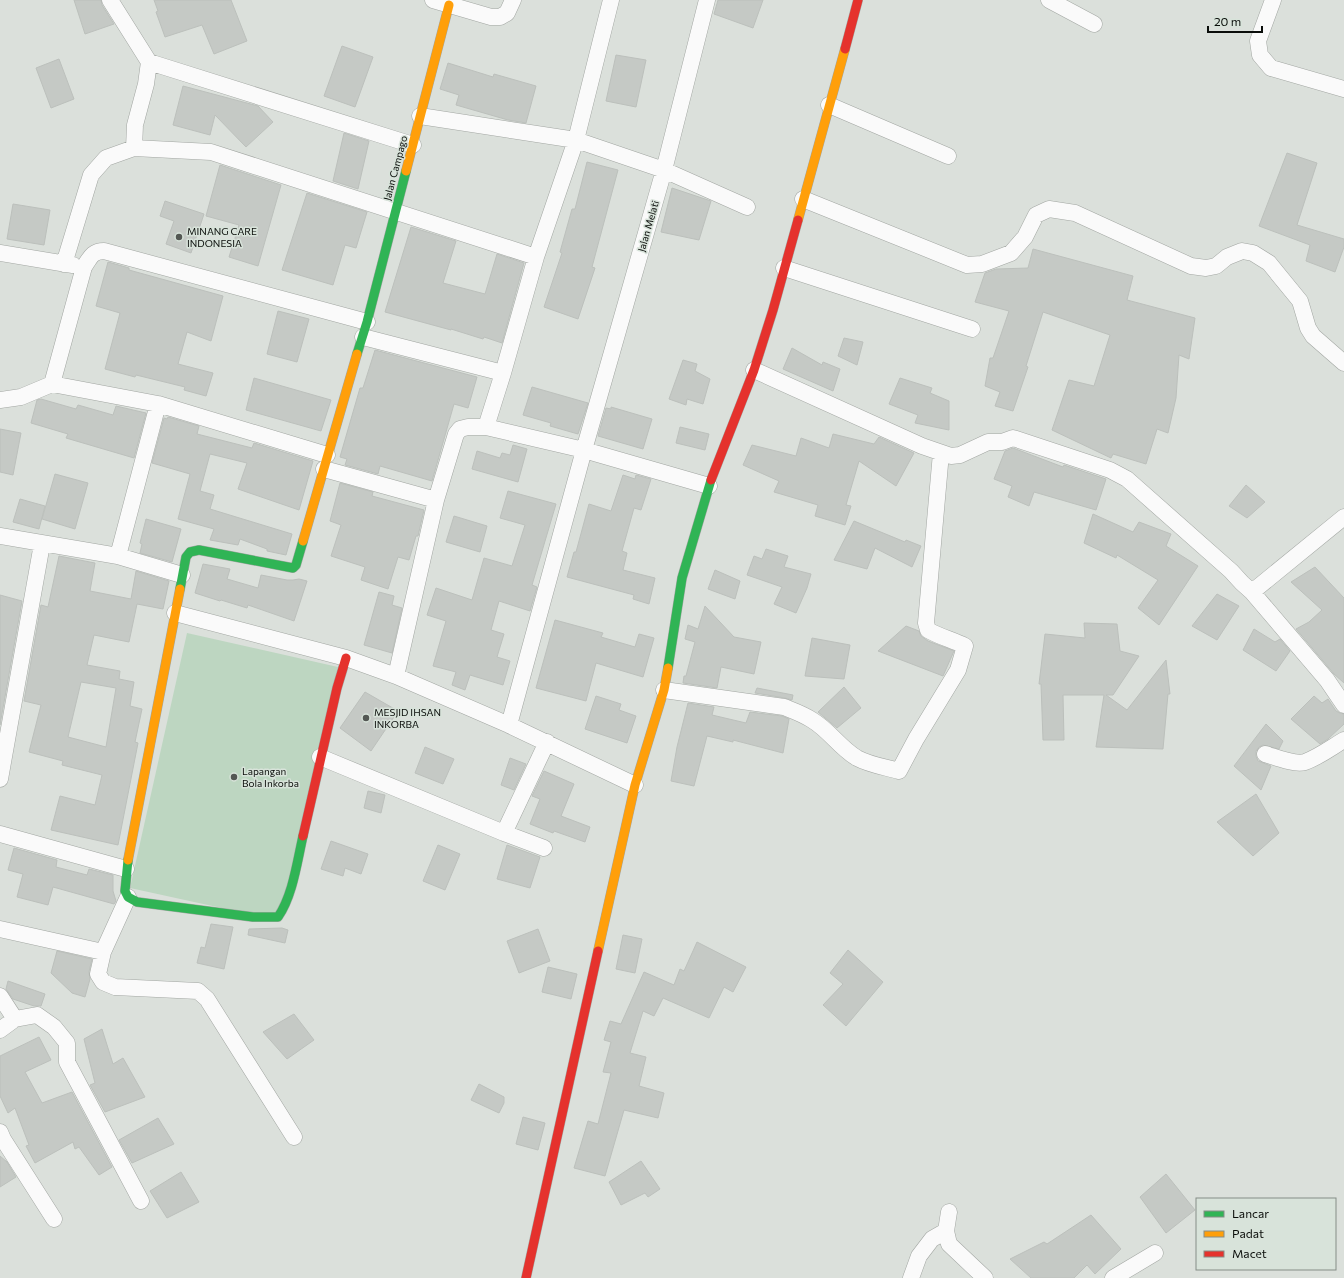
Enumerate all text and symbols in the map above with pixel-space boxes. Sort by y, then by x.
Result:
scale bar [1208,8,1262,34]
text: 20 m [1214,14,1241,28]
street label: Jalan Campago [381,134,409,202]
street label: Jalan Melati [635,199,661,253]
place label: MINANG CARE INDONESIA [187,225,257,249]
marker: MINANG CARE INDONESIA [174,232,184,242]
place label: MESJID IHSAN INKORBA [374,706,441,730]
marker: MESJID IHSAN INKORBA [361,713,371,723]
place label: Lapangan Bola Inkorba [242,765,299,789]
marker: Lapangan Bola Inkorba [229,772,239,782]
legend [1196,1198,1336,1270]
text: Lancar [1232,1206,1269,1220]
text: Padat [1232,1226,1264,1240]
text: Macet [1232,1246,1267,1260]

